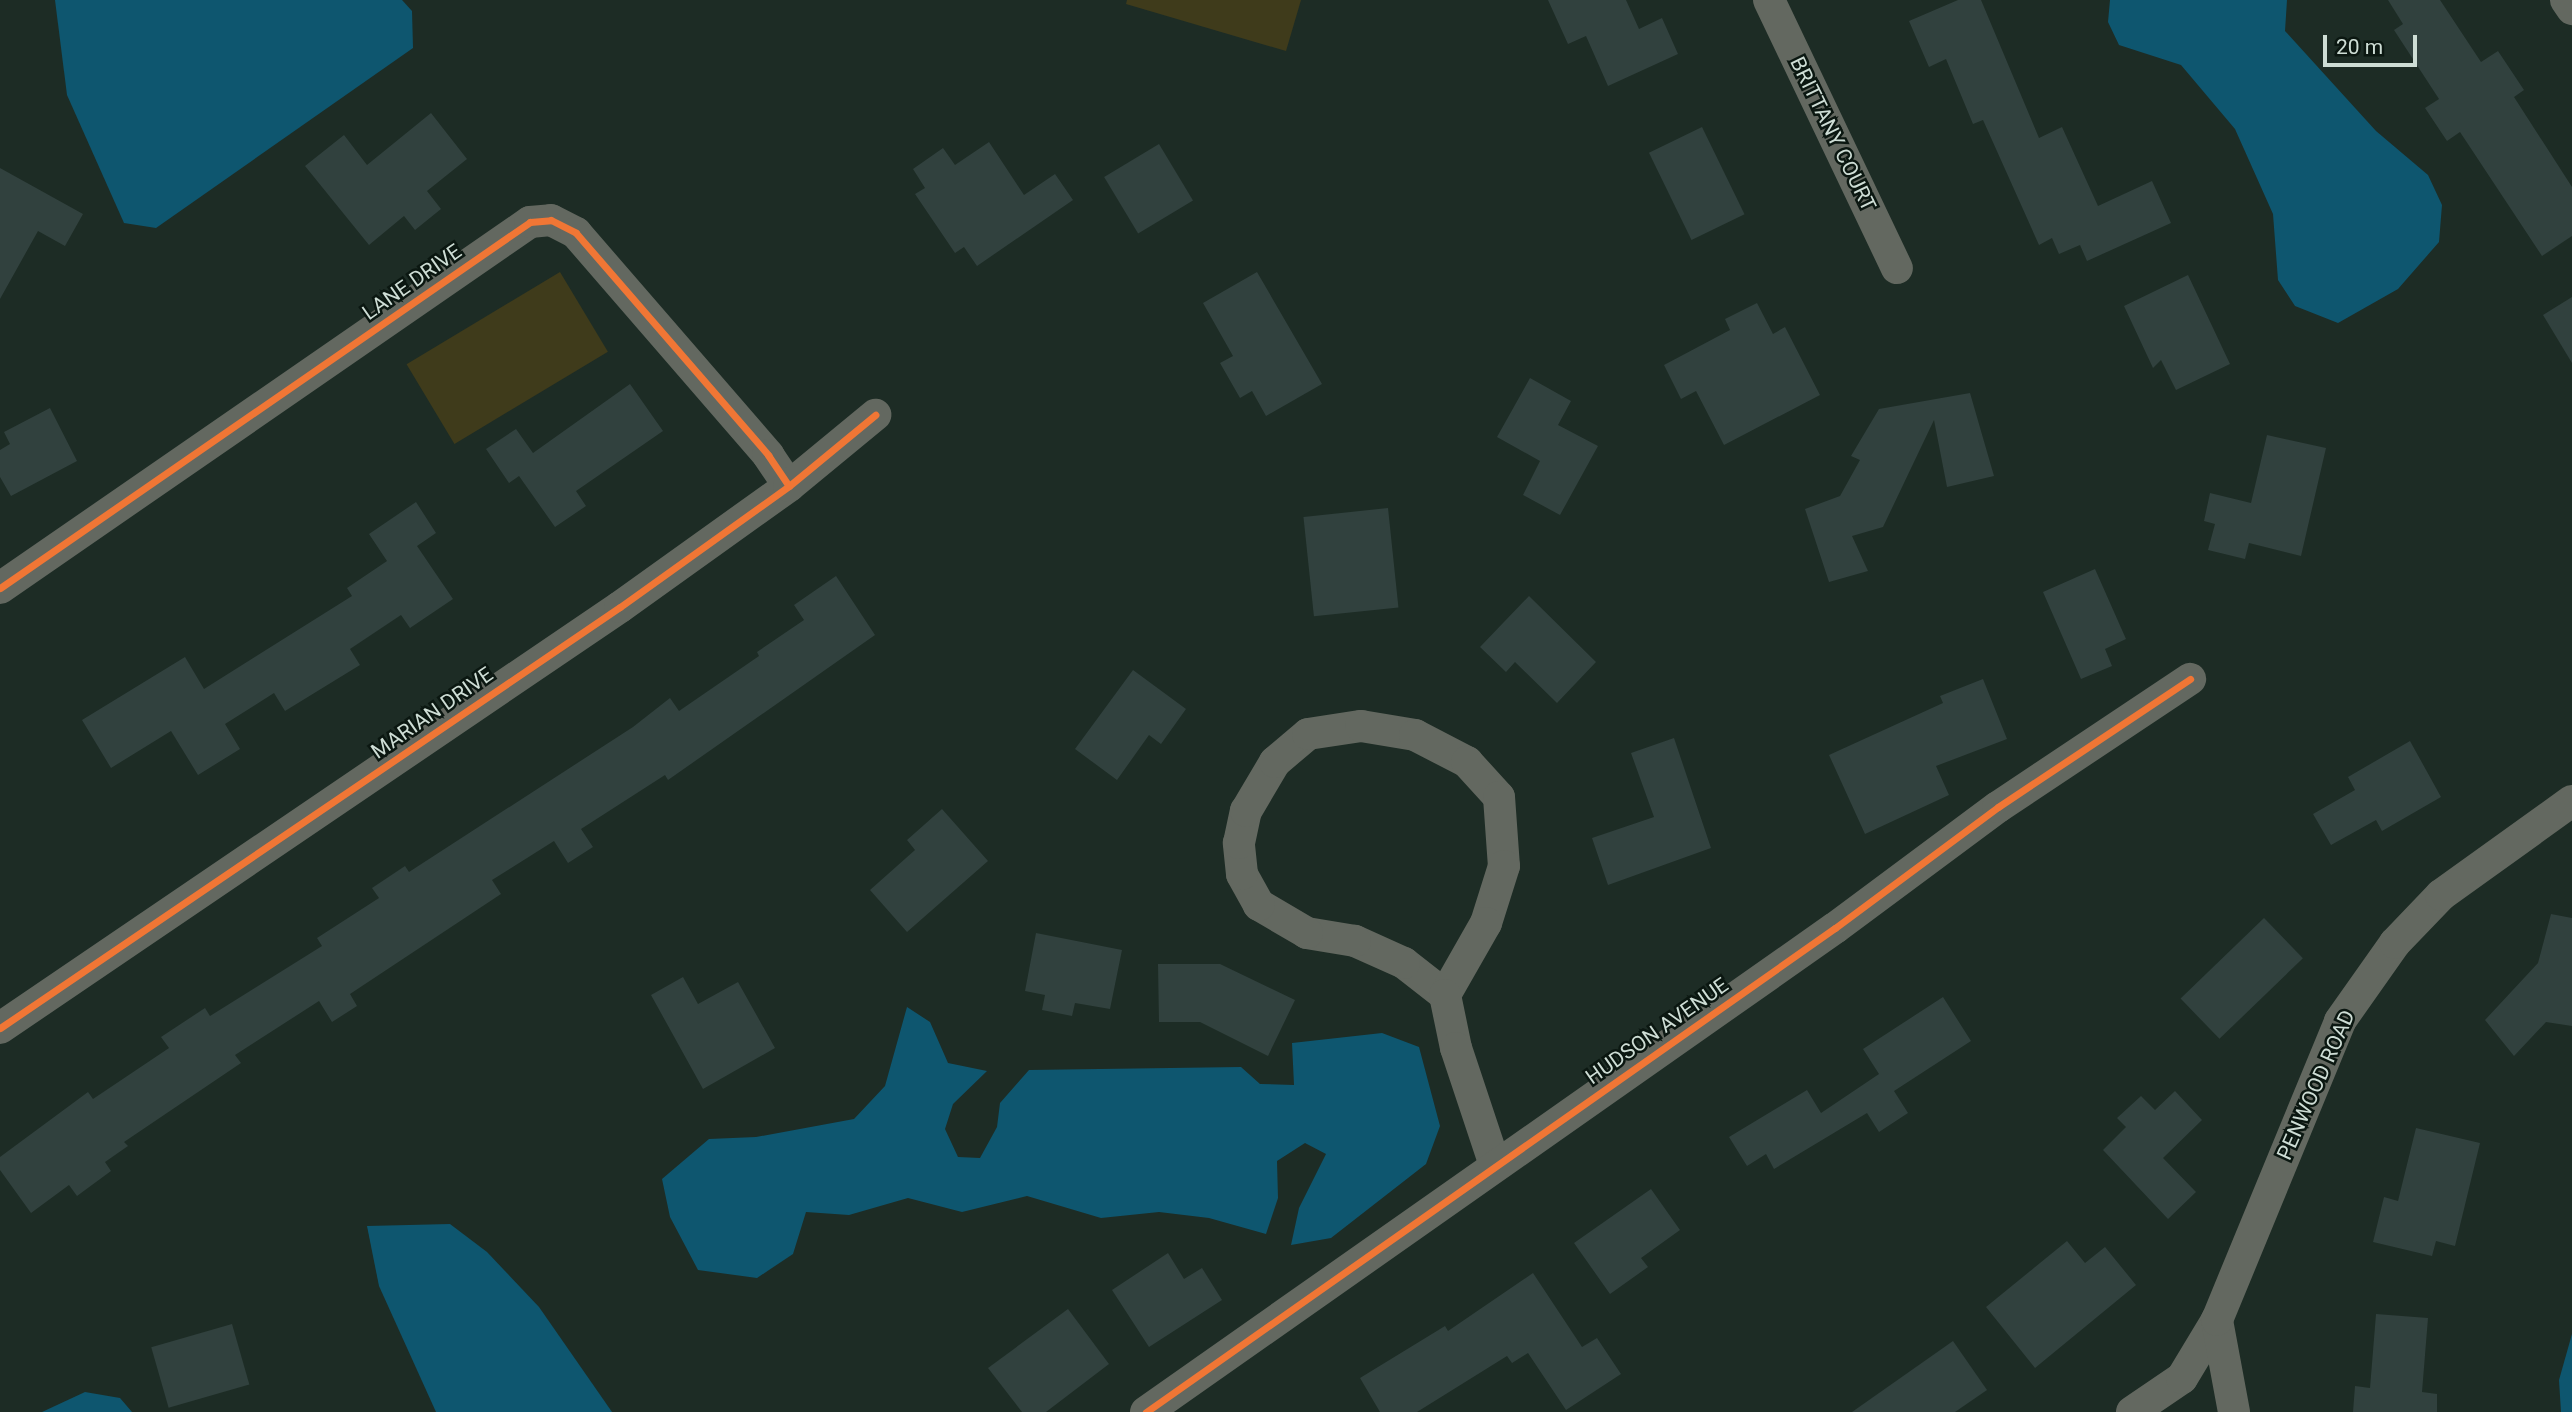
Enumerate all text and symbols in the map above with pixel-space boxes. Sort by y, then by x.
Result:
scale bar [2327,21,2422,65]
text: 20 m [2336,35,2383,59]
street label: BRITTANY COURT [1785,53,1881,215]
street label: LANE DRIVE [358,239,466,325]
street label: MARIAN DRIVE [366,662,498,764]
street label: HUDSON AVENUE [1581,972,1733,1090]
street label: PENWOOD ROAD [2272,1006,2360,1164]

